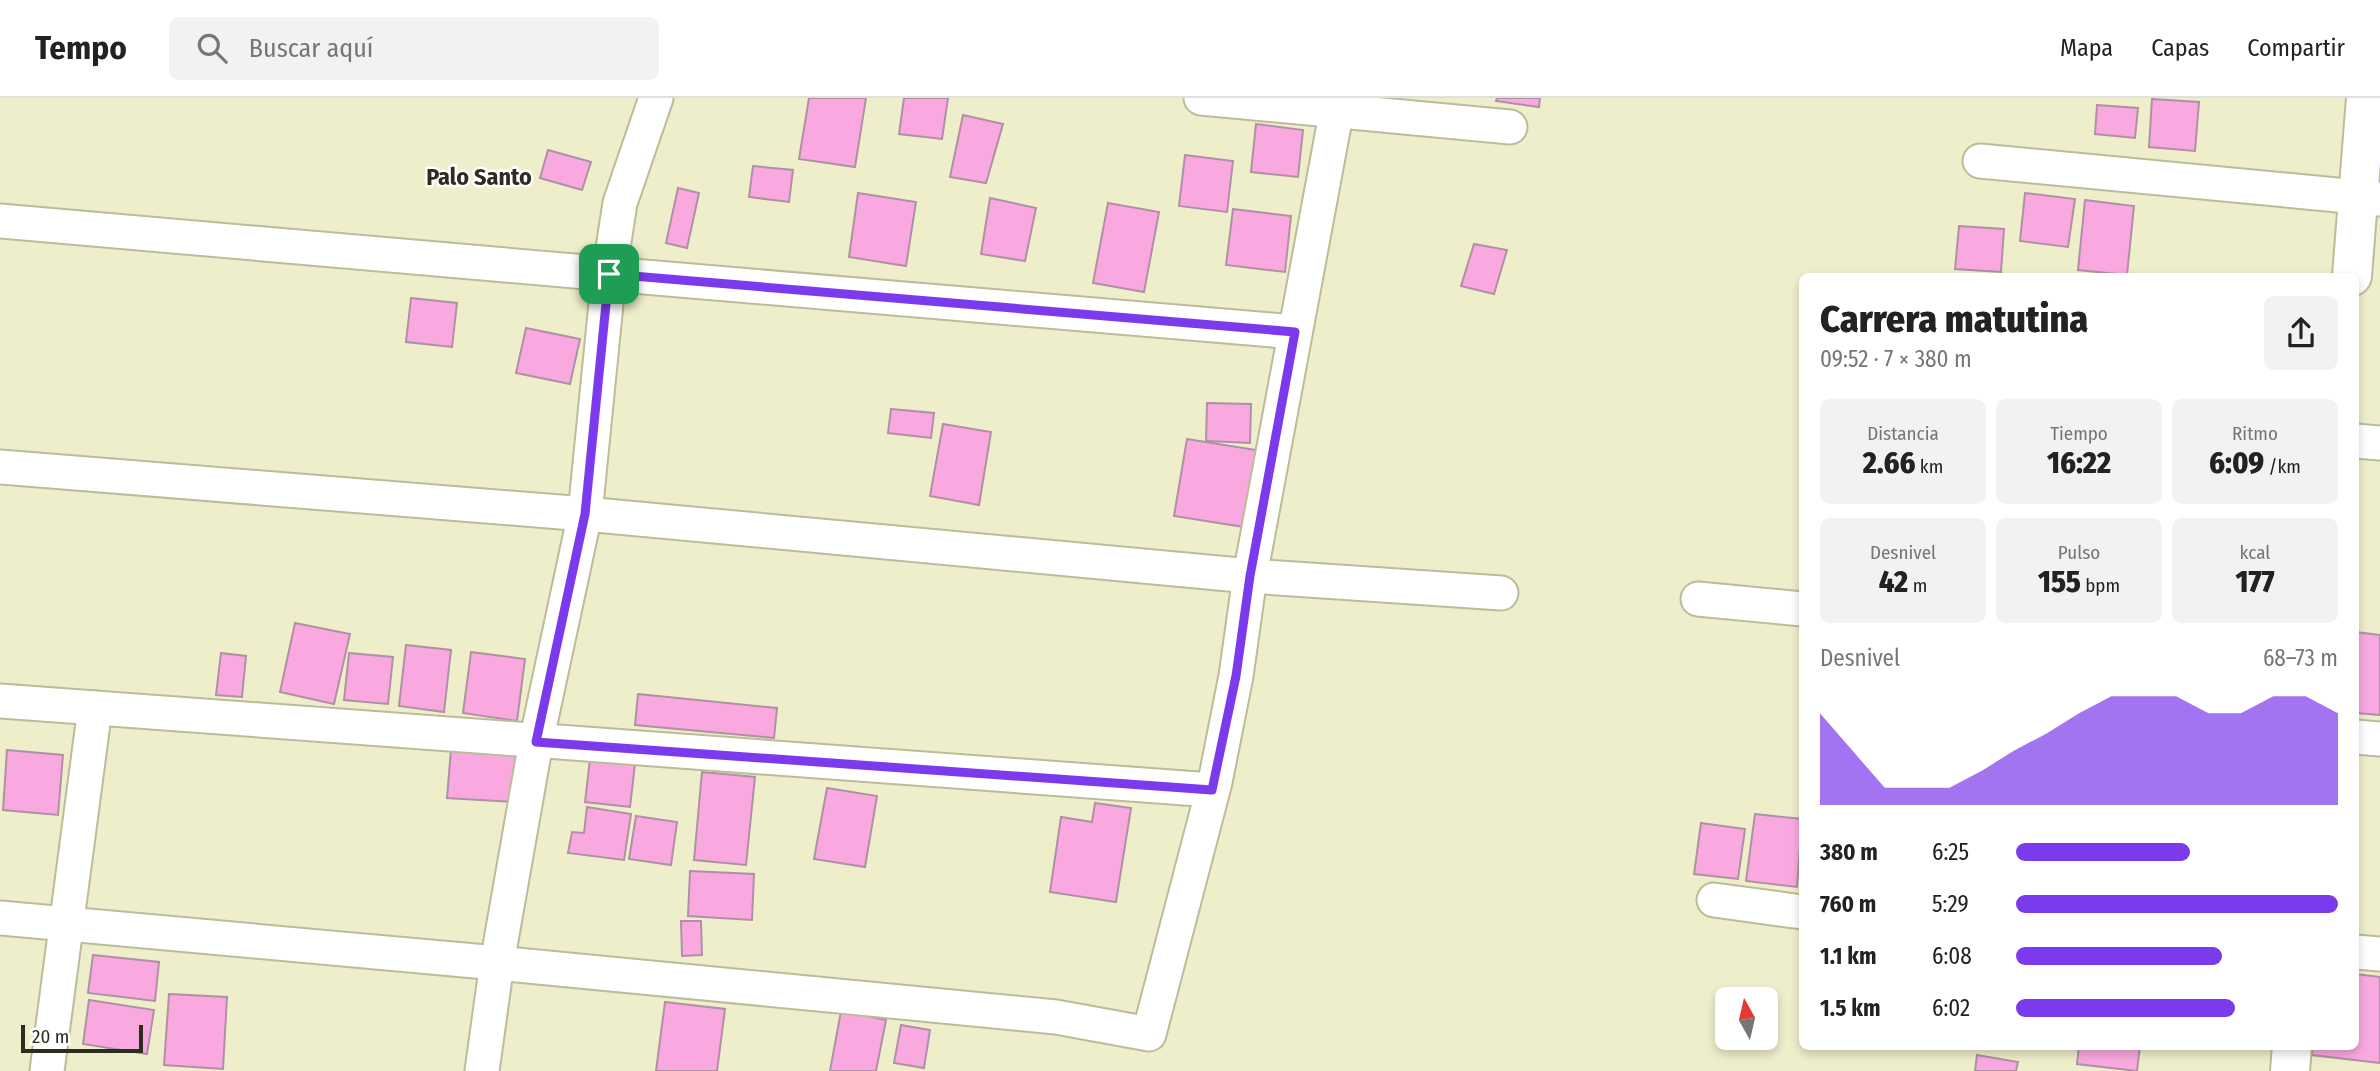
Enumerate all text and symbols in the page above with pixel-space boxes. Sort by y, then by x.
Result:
search box [169,17,659,80]
text: Tempo [35,28,127,68]
icon: search [193,29,231,67]
text: Buscar aquí [249,33,373,64]
text: Mapa [2060,34,2113,62]
text: Capas [2151,34,2209,62]
text: Compartir [2247,34,2345,62]
district label: Palo Santo [426,163,532,191]
pin [579,244,639,304]
icon: arrive [590,255,628,293]
text: Carrera matutina [1820,296,2088,342]
button: share [2264,296,2338,370]
text: 09:52 · 7 × 380 m [1820,345,1972,373]
text: Distancia [1867,422,1939,445]
text: Tiempo [2050,422,2108,445]
text: Ritmo [2232,422,2278,445]
text: 2.66 [1863,445,1915,481]
text: 16:22 [2047,445,2111,481]
text: 6:09 [2209,445,2264,481]
text: km [1915,455,1943,478]
text: /km [2264,455,2301,478]
text: Desnivel [1870,541,1936,564]
text: Pulso [2058,541,2100,564]
text: kcal [2240,541,2270,564]
text: 42 [1879,564,1908,600]
text: 155 [2038,564,2081,600]
text: 177 [2235,564,2275,600]
text: m [1908,574,1927,597]
text: bpm [2081,574,2120,597]
text: Desnivel [1820,644,1900,672]
text: 68–73 m [2263,644,2338,672]
text: 380 m [1820,838,1878,866]
text: 6:25 [1932,838,1969,866]
text: 760 m [1820,890,1876,918]
text: 5:29 [1932,890,1969,918]
text: 1.1 km [1820,942,1876,970]
text: 6:08 [1932,942,1972,970]
north arrow [1715,987,1778,1050]
map controls [1715,987,1778,1050]
text: 1.5 km [1820,994,1881,1022]
text: 6:02 [1932,994,1970,1022]
scale bar [21,1022,144,1054]
text: 20 m [32,1025,69,1048]

